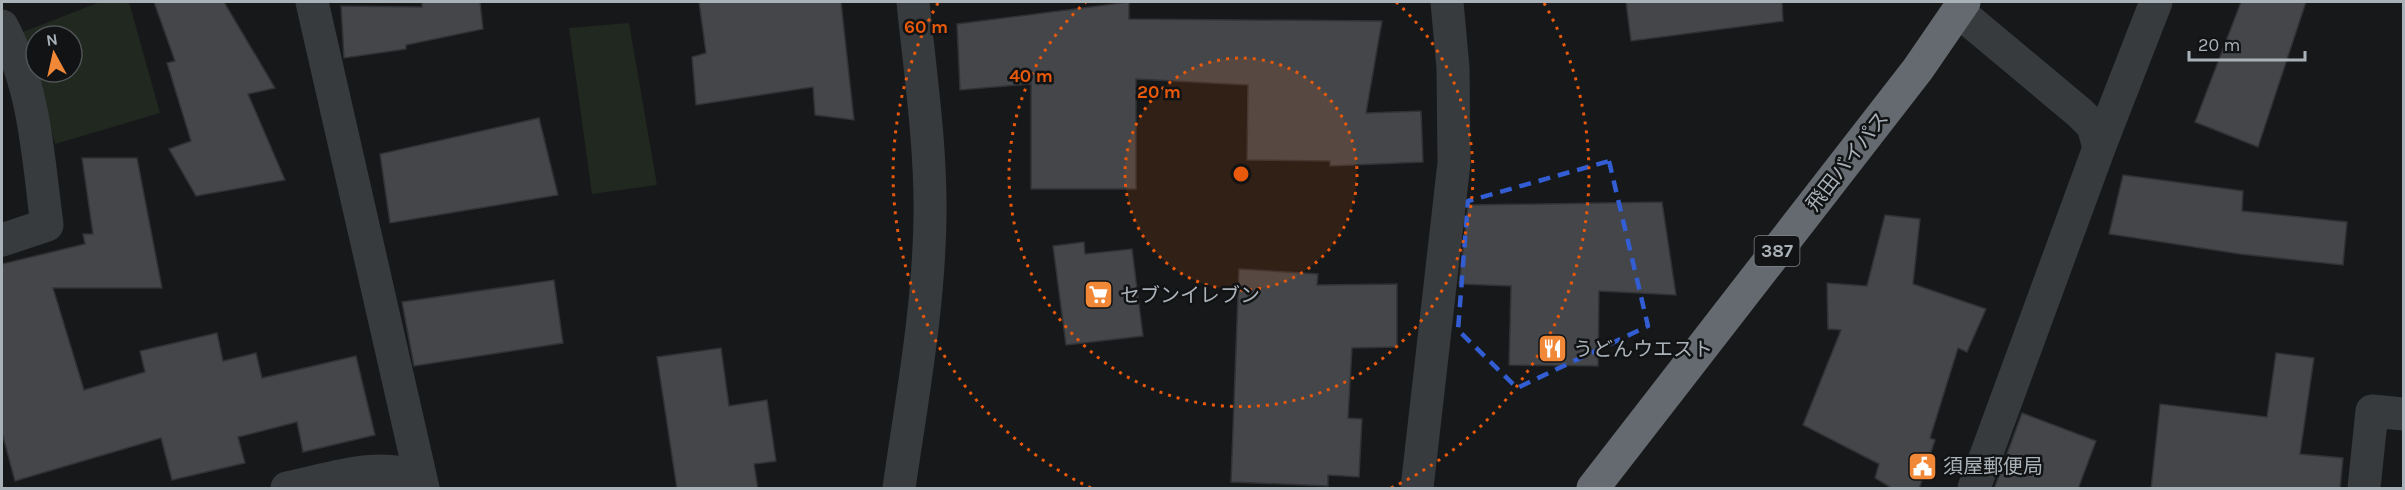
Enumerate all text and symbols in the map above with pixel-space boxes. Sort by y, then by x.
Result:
text: 60 m [904,16,948,38]
north arrow [24,24,84,84]
scale bar [2189,24,2304,62]
text: N [45,29,59,50]
text: 20 m [2198,34,2240,56]
text: 40 m [1009,65,1053,87]
text: 20 m [1137,81,1181,103]
street label: 飛田バイパス [1802,107,1893,216]
centre of rings [1231,164,1251,184]
road number: 387 [1754,236,1800,266]
supermarket icon: セブンイレブン [1083,279,1115,311]
place label: セブンイレブン [1120,284,1260,307]
restaurant icon: うどんウエスト [1536,333,1568,365]
place label: うどんウエスト [1573,338,1713,361]
public building icon: 須屋郵便局 [1906,450,1938,482]
place label: 須屋郵便局 [1943,455,2043,478]

